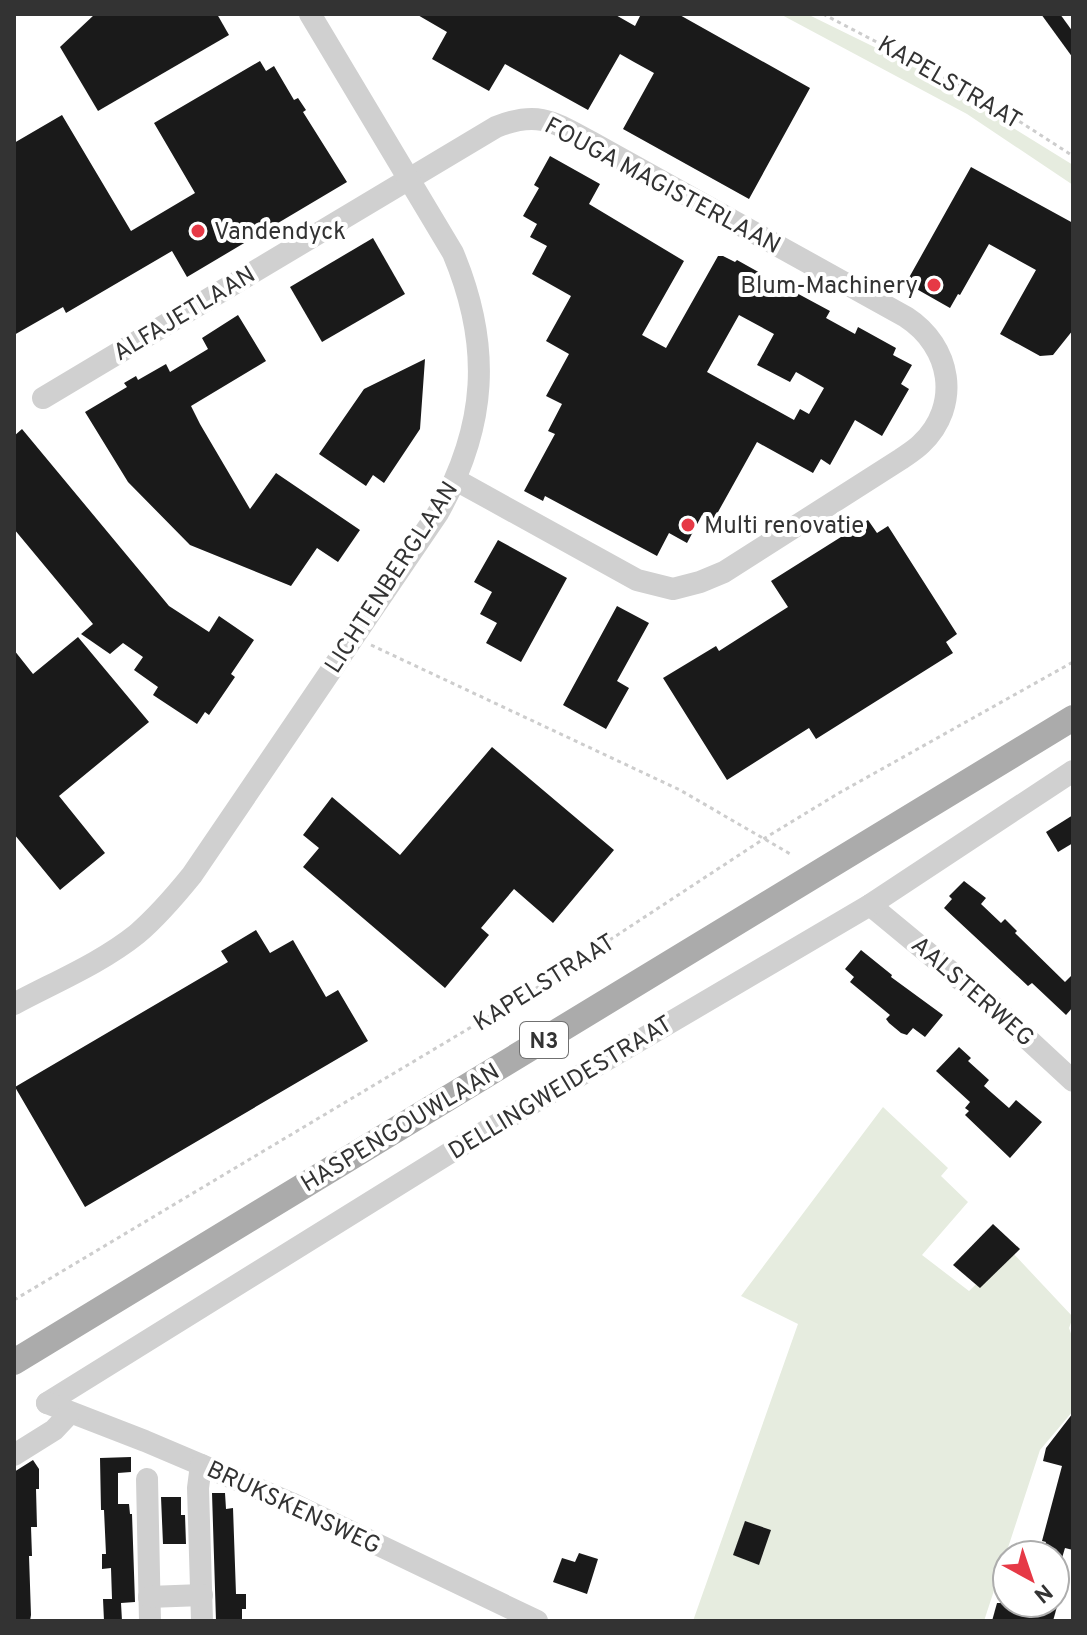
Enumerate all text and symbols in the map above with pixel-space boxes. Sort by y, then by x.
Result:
street label: KAPELSTRAAT [872,30,1026,137]
street label: FOUGA MAGISTERLAAN [539,112,785,262]
place label: Vandendyck [214,218,346,248]
marker: Vandendyck [189,222,207,240]
street label: ALFAJETLAAN [109,261,262,369]
place label: Blum-Machinery [740,272,918,302]
marker: Blum-Machinery [925,276,943,294]
street label: LICHTENBERGLAAN [320,477,466,680]
place label: Multi renovatie [704,512,864,542]
marker: Multi renovatie [679,516,697,534]
street label: KAPELSTRAAT [469,928,621,1039]
street label: AALSTERWEG [904,931,1039,1054]
street label: DELLINGWEIDESTRAAT [444,1010,678,1167]
road number: N3 [520,1022,568,1058]
street label: HASPENGOUWLAAN [296,1058,506,1200]
street label: BRUKSKENSWEG [201,1455,385,1562]
north arrow [991,1539,1071,1619]
text: N [1028,1577,1057,1608]

